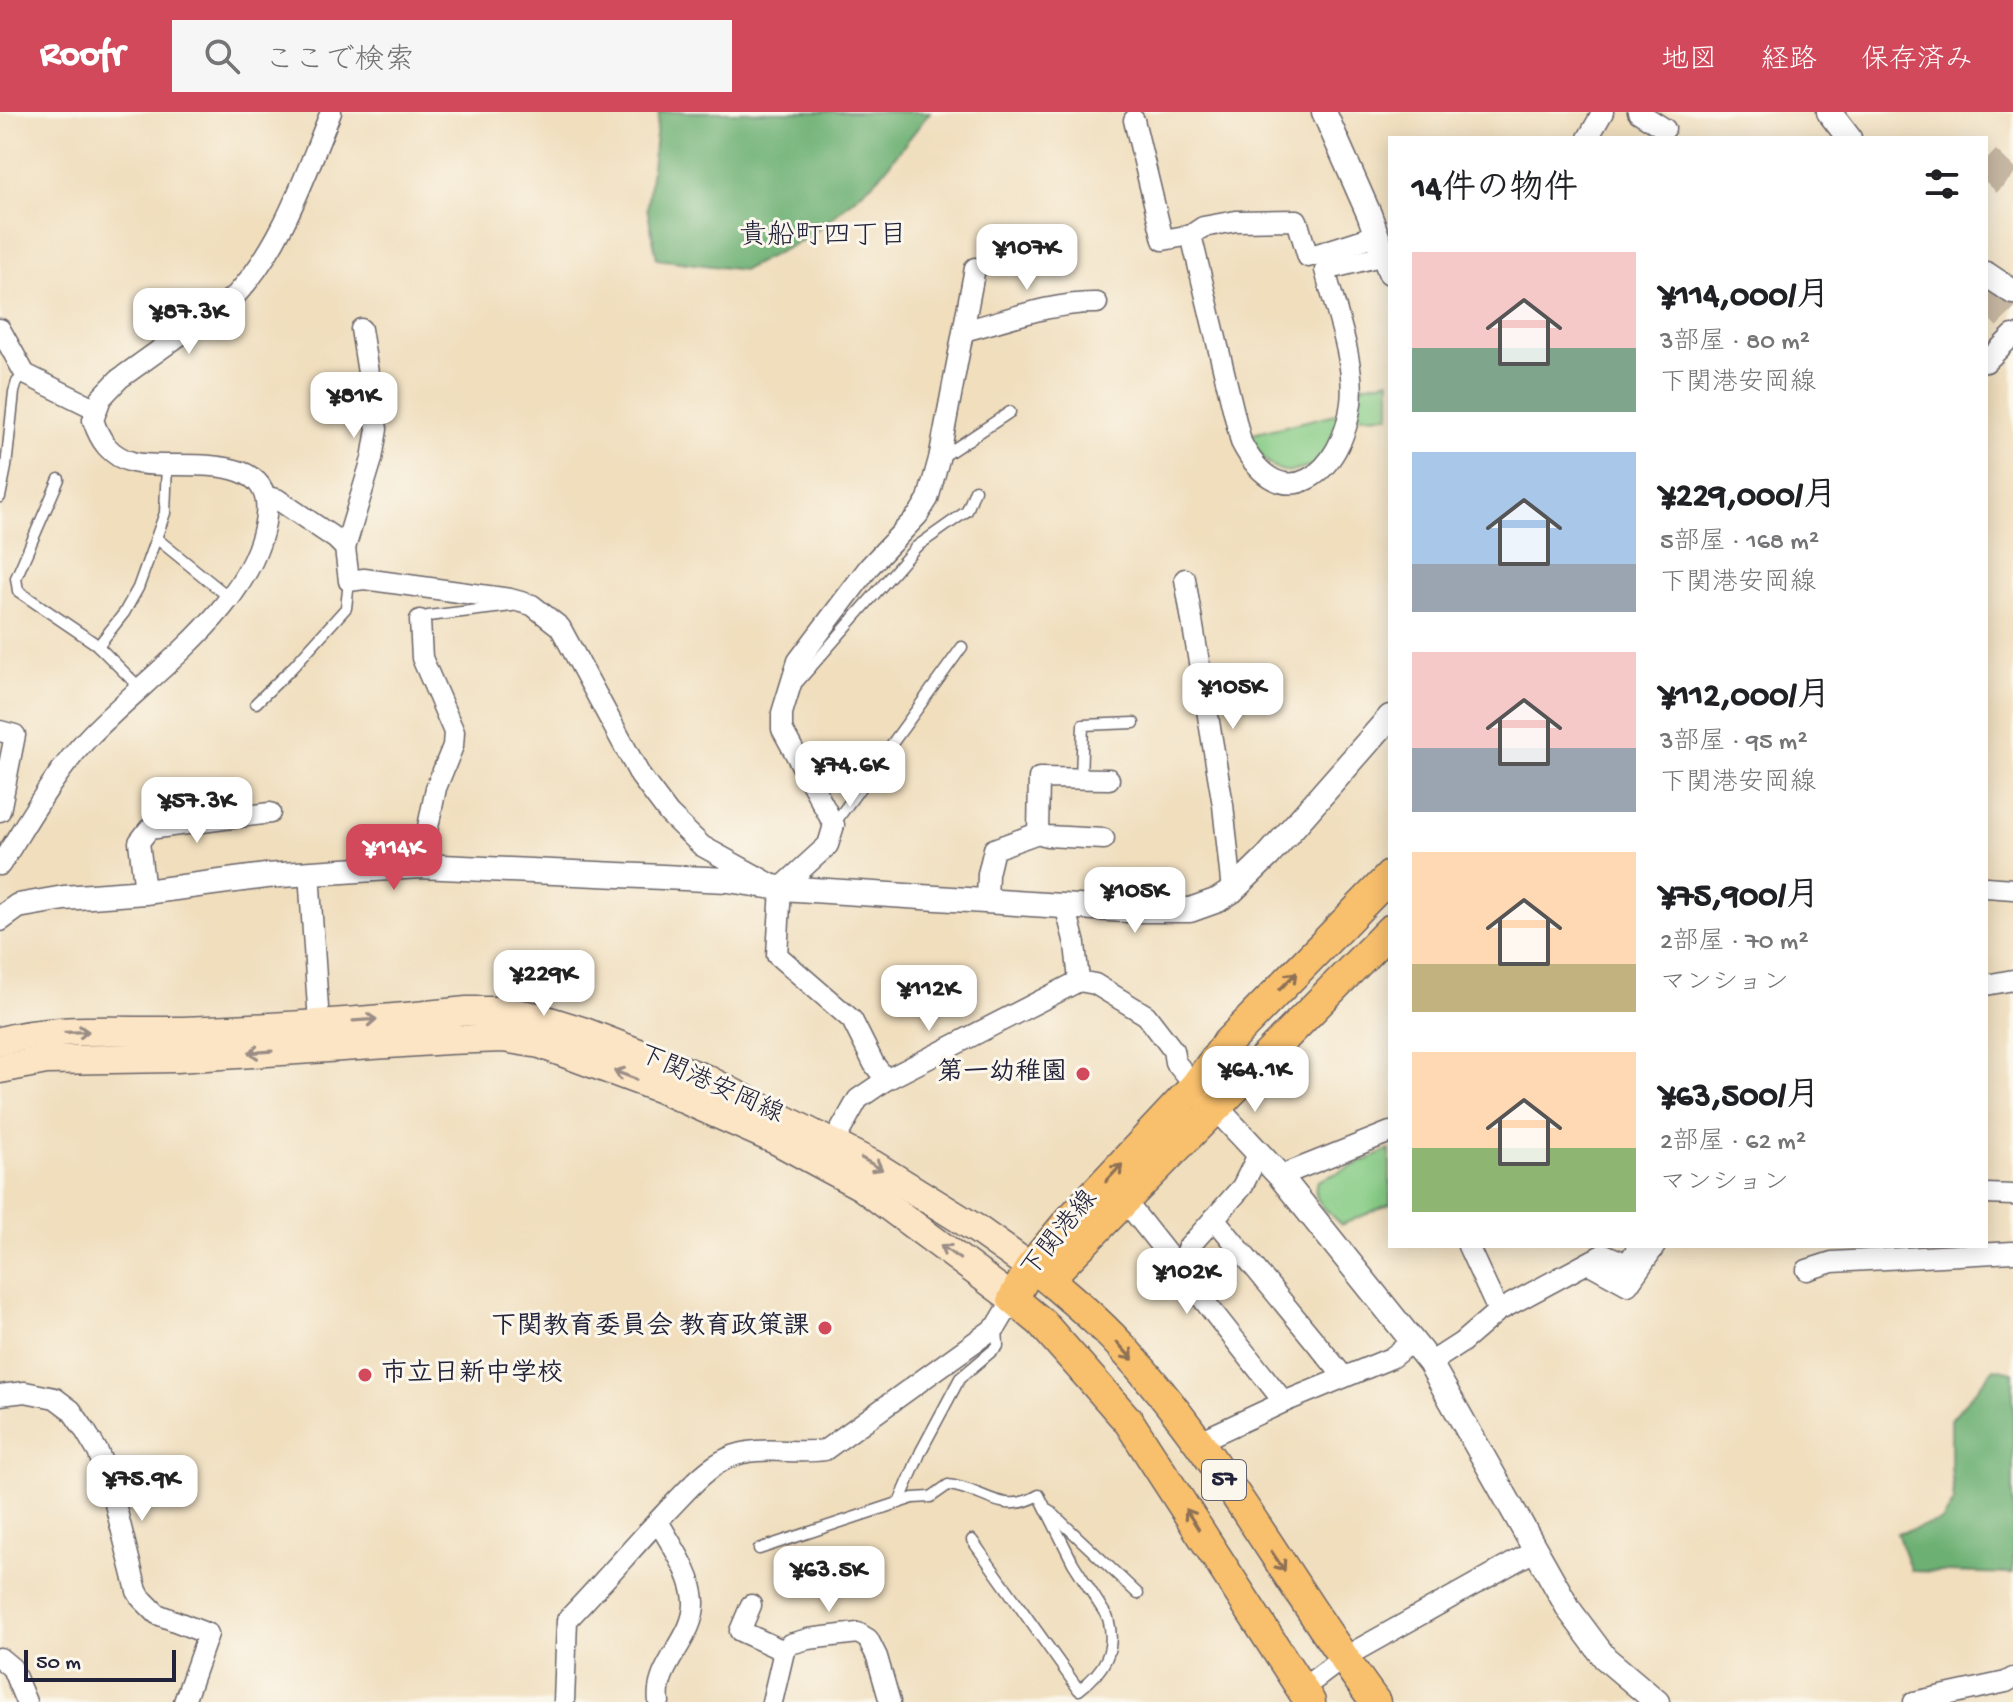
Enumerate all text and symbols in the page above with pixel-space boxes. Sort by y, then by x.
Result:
search box [172,20,732,92]
text: Roofr [40,34,124,78]
icon: search [200,34,244,78]
text: ここで検索 [264,45,414,80]
text: 地図 [1661,45,1717,78]
text: 経路 [1761,45,1817,78]
text: 保存済み [1861,45,1973,78]
icon: filters [1920,162,1964,206]
text: 14件の物件 [1412,171,1578,211]
district label: 貴船町四丁目 [739,219,907,254]
pin: ¥107K [971,224,1083,292]
text: ¥107K [994,234,1060,265]
text: ¥114,000/月 [1660,278,1830,318]
icon: home [1476,284,1572,380]
pin: ¥87.3K [124,288,254,356]
text: ¥87.3K [151,298,227,329]
text: 3部屋 · 80 m² [1660,328,1810,359]
text: 下関港安岡線 [1660,369,1816,400]
pin: ¥81K [307,372,401,440]
text: ¥81K [328,382,380,413]
text: ¥229,000/月 [1660,478,1837,518]
icon: home [1476,484,1572,580]
text: 5部屋 · 168 m² [1660,528,1819,559]
text: 下関港安岡線 [1660,569,1816,600]
pin: ¥105K [1177,663,1289,731]
text: ¥105K [1200,673,1266,704]
text: ¥112,000/月 [1660,678,1831,718]
icon: home [1476,684,1572,780]
text: 3部屋 · 95 m² [1660,728,1808,759]
pin: ¥74.6K [785,741,915,809]
text: ¥74.6K [813,751,887,782]
text: 下関港安岡線 [1660,769,1816,800]
pin: ¥57.3K [132,777,262,845]
text: ¥57.3K [159,787,235,818]
pin: ¥114K [338,824,450,892]
text: ¥114K [364,834,424,865]
pin: ¥105K [1079,867,1191,935]
text: ¥105K [1102,877,1168,908]
text: ¥75,900/月 [1660,878,1820,918]
icon: home [1476,884,1572,980]
text: 2部屋 · 70 m² [1660,928,1808,959]
pin: ¥229K [488,950,600,1018]
text: ¥229K [512,960,576,991]
pin: ¥112K [873,965,985,1033]
text: マンション [1660,969,1789,1000]
one-way arrow [1279,971,1297,991]
text: ¥112K [899,975,959,1006]
one-way arrow [351,1012,378,1027]
one-way arrow [63,1024,90,1039]
street label: 下関港安岡線 [632,1039,788,1132]
one-way arrow [247,1045,274,1060]
pin: ¥64.1K [1190,1046,1320,1114]
text: ¥64.1K [1220,1056,1290,1087]
place label: 第一幼稚園 [937,1057,1067,1090]
marker: 第一幼稚園 [1074,1065,1092,1083]
one-way arrow [613,1067,638,1081]
text: ¥63,500/月 [1660,1078,1820,1118]
icon: home [1476,1084,1572,1180]
text: 2部屋 · 62 m² [1660,1128,1806,1159]
one-way arrow [860,1157,883,1173]
one-way arrow [1104,1163,1122,1183]
text: マンション [1660,1169,1789,1200]
street label: 下関港線 [1015,1184,1106,1285]
one-way arrow [940,1244,962,1260]
pin: ¥102K [1131,1248,1243,1316]
text: ¥102K [1155,1258,1219,1289]
place label: 下関教育委員会 教育政策課 [491,1311,809,1344]
marker: 下関教育委員会 教育政策課 [816,1319,834,1337]
one-way arrow [1116,1341,1134,1361]
place label: 市立日新中学校 [381,1358,563,1391]
marker: 市立日新中学校 [356,1366,374,1384]
pin: ¥75.9K [77,1455,207,1523]
road number: 57 [1202,1460,1246,1500]
text: ¥75.9K [105,1465,179,1496]
one-way arrow [1183,1508,1200,1530]
pin: ¥63.5K [764,1546,894,1614]
one-way arrow [1270,1550,1286,1572]
text: ¥63.5K [792,1556,866,1587]
scale bar [24,1646,176,1682]
text: 50 m [36,1651,81,1677]

